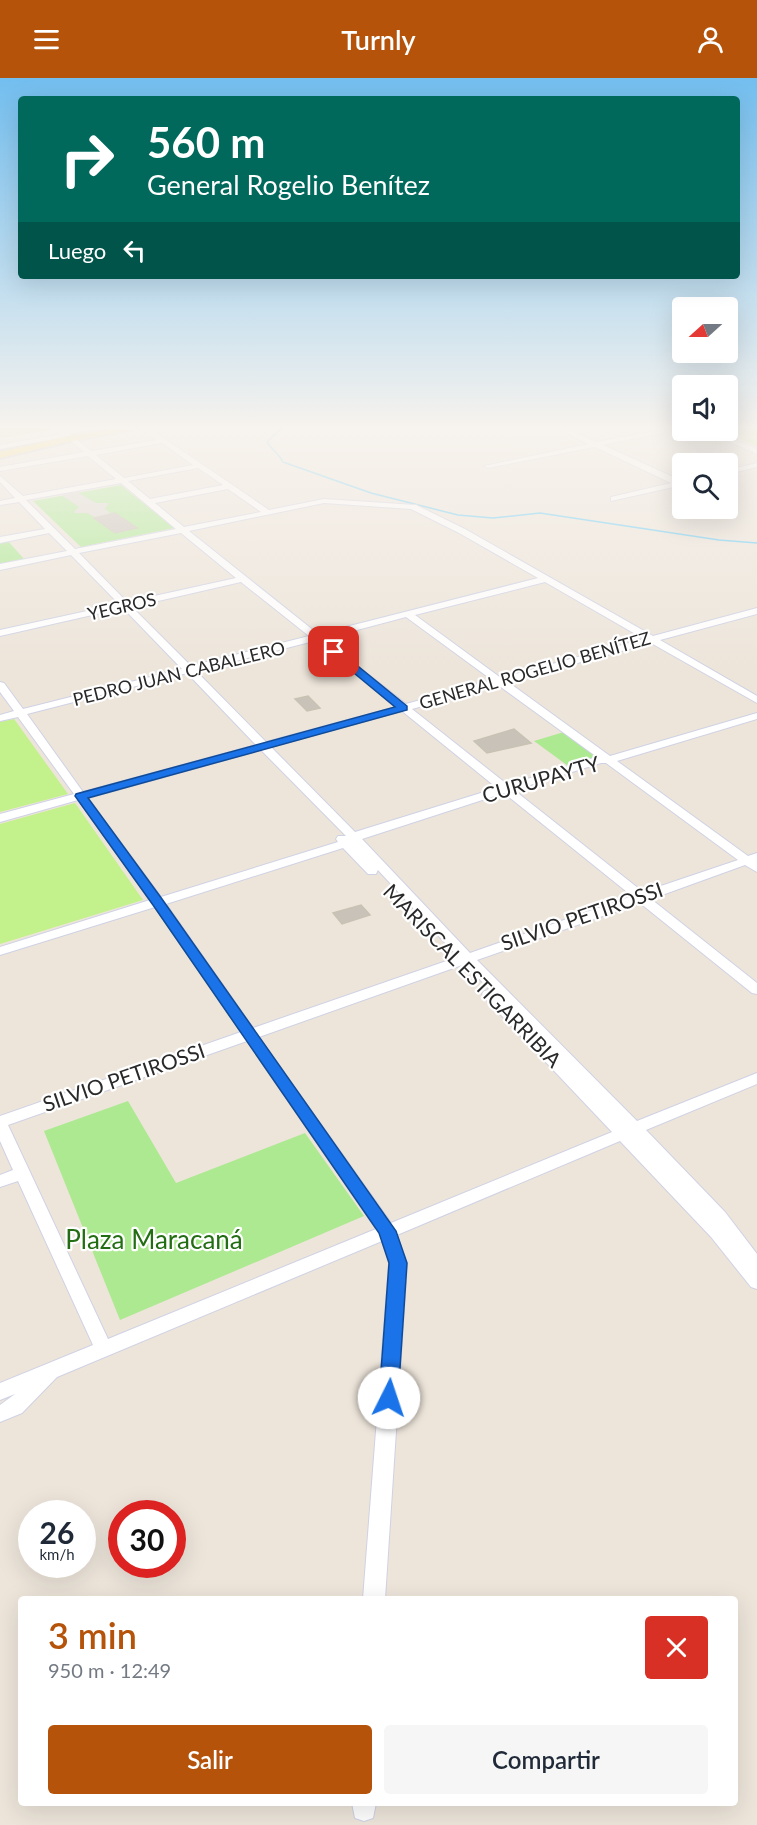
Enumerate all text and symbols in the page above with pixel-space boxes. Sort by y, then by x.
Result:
icon: menu [30,23,63,56]
text: Turnly [341,23,416,56]
icon: person [694,23,727,56]
text: 560 m [147,117,265,167]
icon: right [48,120,126,198]
text: General Rogelio Benítez [147,168,430,201]
icon: left [118,234,151,267]
text: Luego [48,237,106,264]
north arrow [672,297,738,363]
map controls [672,297,738,519]
button: sound [672,375,738,441]
button: search [672,453,738,519]
street label: YEGROS [85,587,158,625]
pin [308,626,359,677]
street label: GENERAL ROGELIO BENÍTEZ [417,626,653,714]
icon: arrive [317,635,350,668]
street label: PEDRO JUAN CABALLERO [70,636,287,710]
street label: CURUPAYTY [479,750,603,807]
street label: SILVIO PETIROSSI [497,876,666,955]
street label: MARISCAL ESTIGARRIBIA [379,878,568,1072]
street label: SILVIO PETIROSSI [39,1037,208,1116]
park label: Plaza Maracaná [65,1223,243,1255]
position arrow [357,1366,421,1430]
speed limit sign: 30 [108,1500,186,1578]
text: 26 [40,1514,74,1550]
text: km/h [39,1545,75,1563]
text: 3 min [48,1613,137,1657]
button: close [645,1616,708,1679]
text: 950 m · 12:49 [48,1658,171,1682]
button: Salir [48,1725,372,1794]
button: Compartir [384,1725,708,1794]

